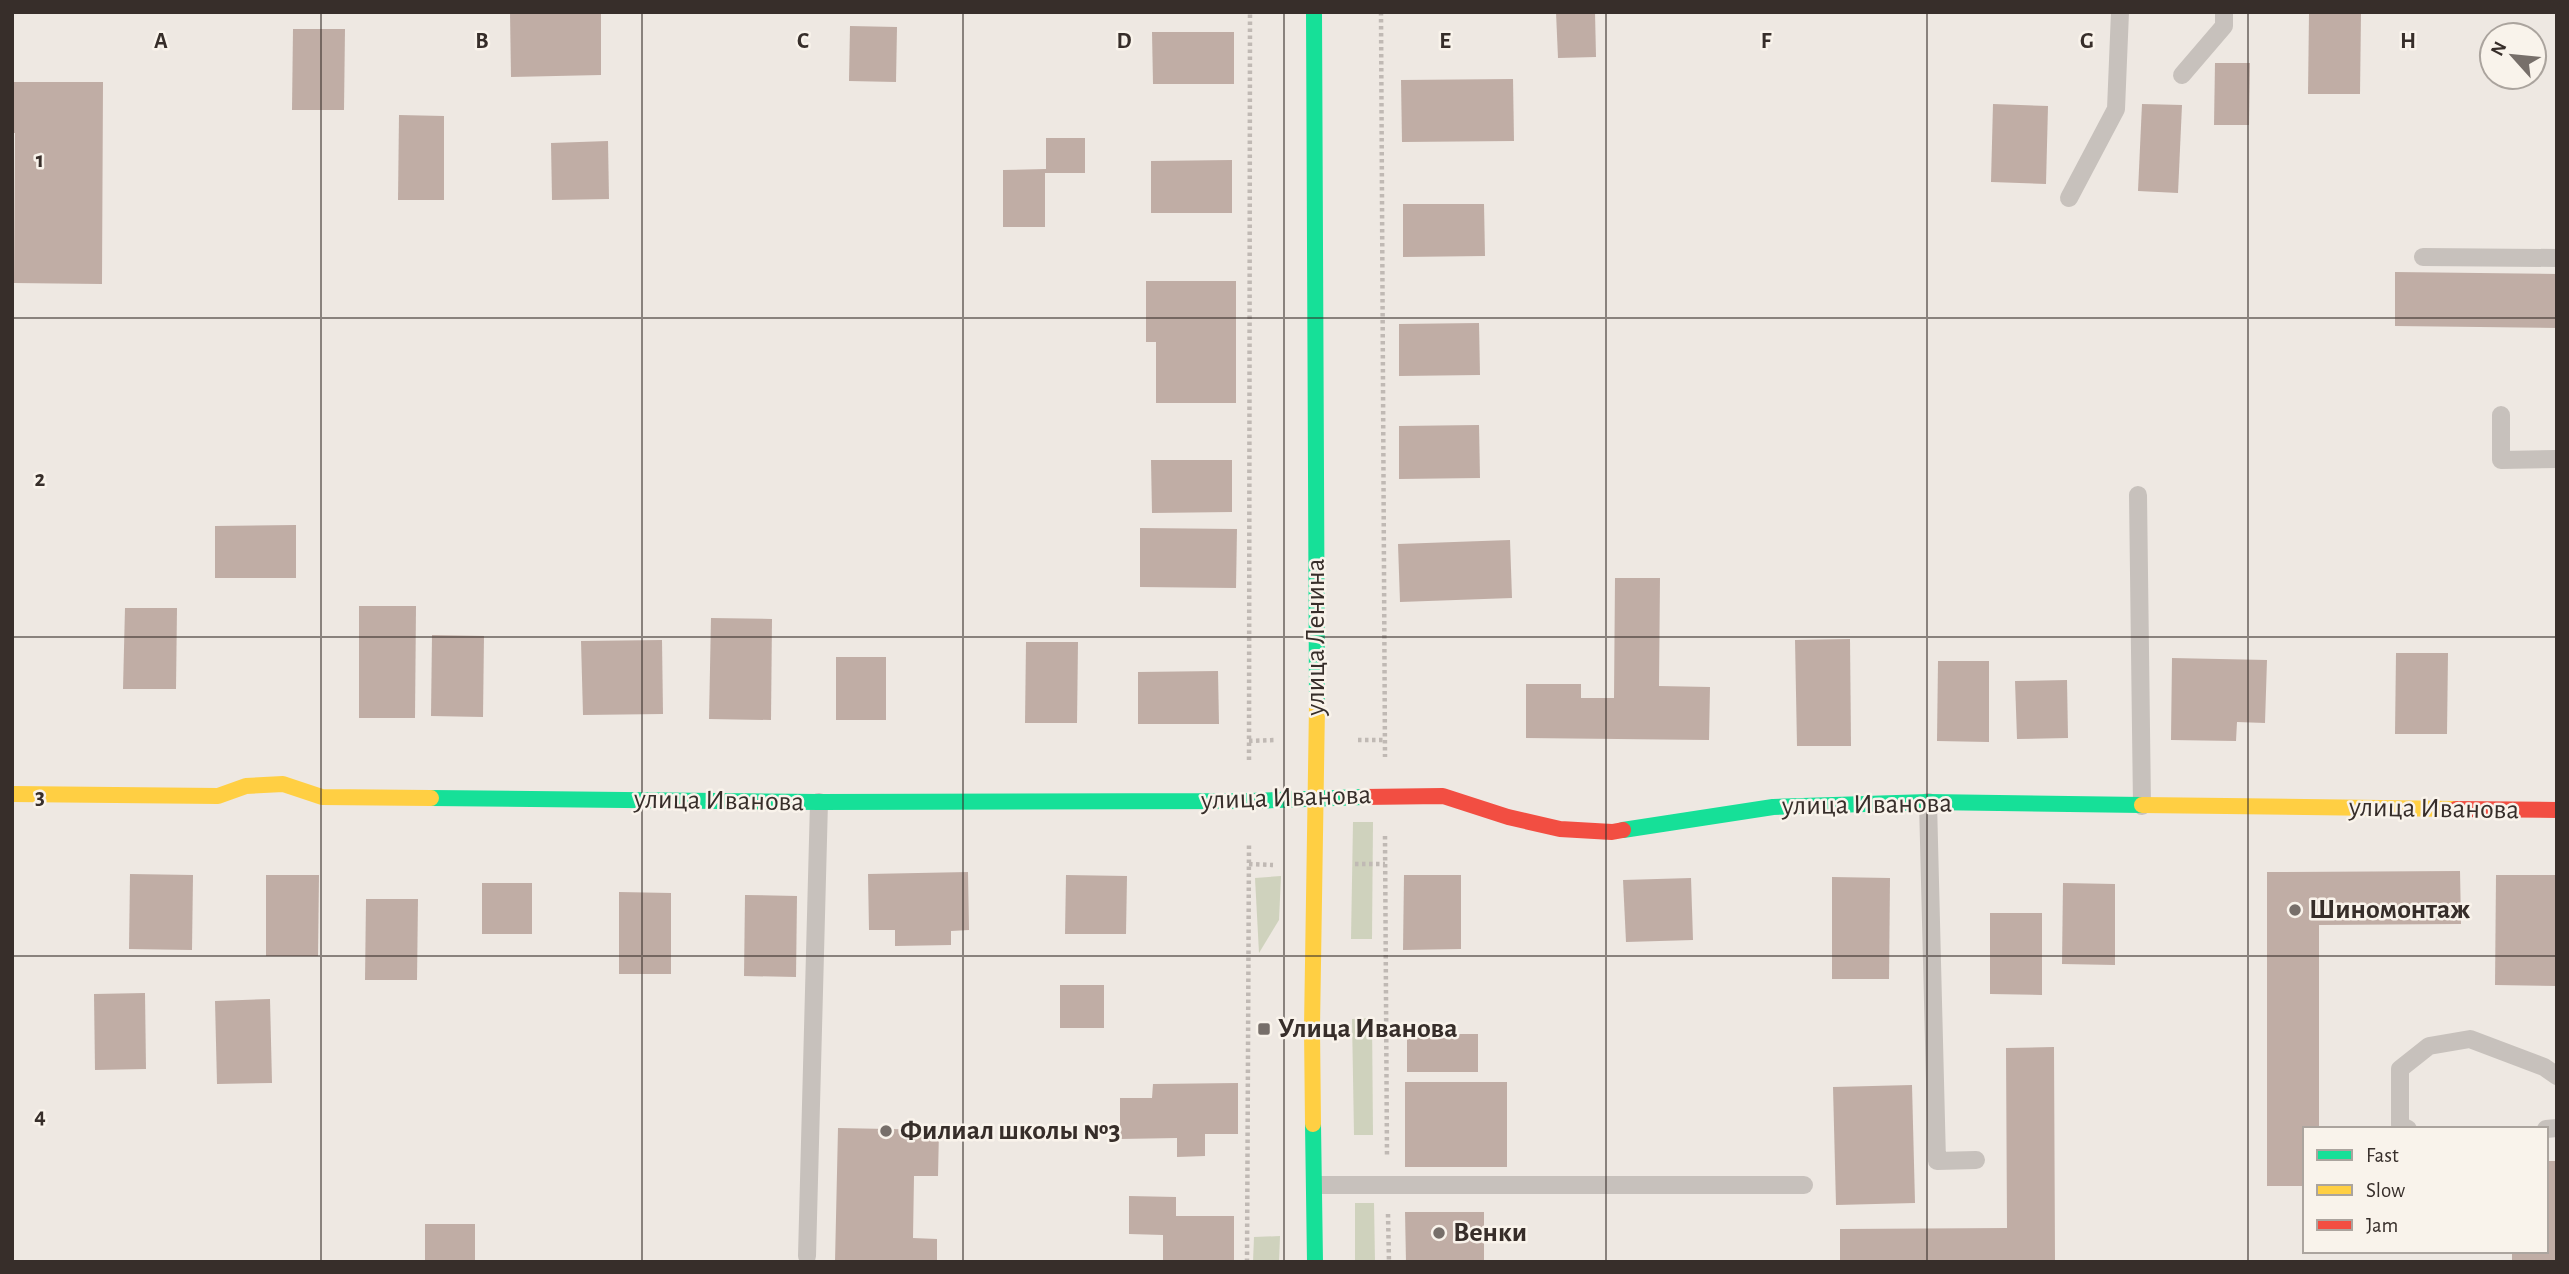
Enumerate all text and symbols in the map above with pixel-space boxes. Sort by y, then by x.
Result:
north arrow [2478,21,2548,91]
text: A [154,30,168,53]
text: B [475,30,489,53]
text: C [797,30,809,53]
text: D [1116,30,1132,53]
text: E [1439,30,1451,53]
text: F [1761,30,1772,53]
text: G [2080,30,2094,53]
text: H [2400,30,2416,53]
text: N [2488,39,2511,59]
text: 1 [36,149,44,172]
text: 2 [35,468,46,491]
street label: улица Ленина [1302,558,1330,717]
street label: улица Иванова [1199,781,1372,815]
street label: улица Иванова [633,785,805,816]
text: 3 [35,786,45,809]
street label: улица Иванова [1781,790,1953,821]
street label: улица Иванова [2348,793,2520,824]
place label: Шиномонтаж [2309,896,2470,924]
marker: Шиномонтаж [2287,902,2303,918]
place label: Улица Иванова [1278,1015,1457,1043]
marker: Улица Иванова [1256,1021,1272,1037]
text: 4 [34,1105,46,1128]
place label: Филиал школы №3 [900,1117,1120,1145]
marker: Филиал школы №3 [878,1123,894,1139]
legend [2303,1127,2548,1253]
text: Fast [2366,1145,2399,1166]
text: Slow [2366,1180,2405,1201]
text: Jam [2366,1215,2398,1236]
place label: Венки [1453,1219,1527,1247]
marker: Венки [1431,1225,1447,1241]

